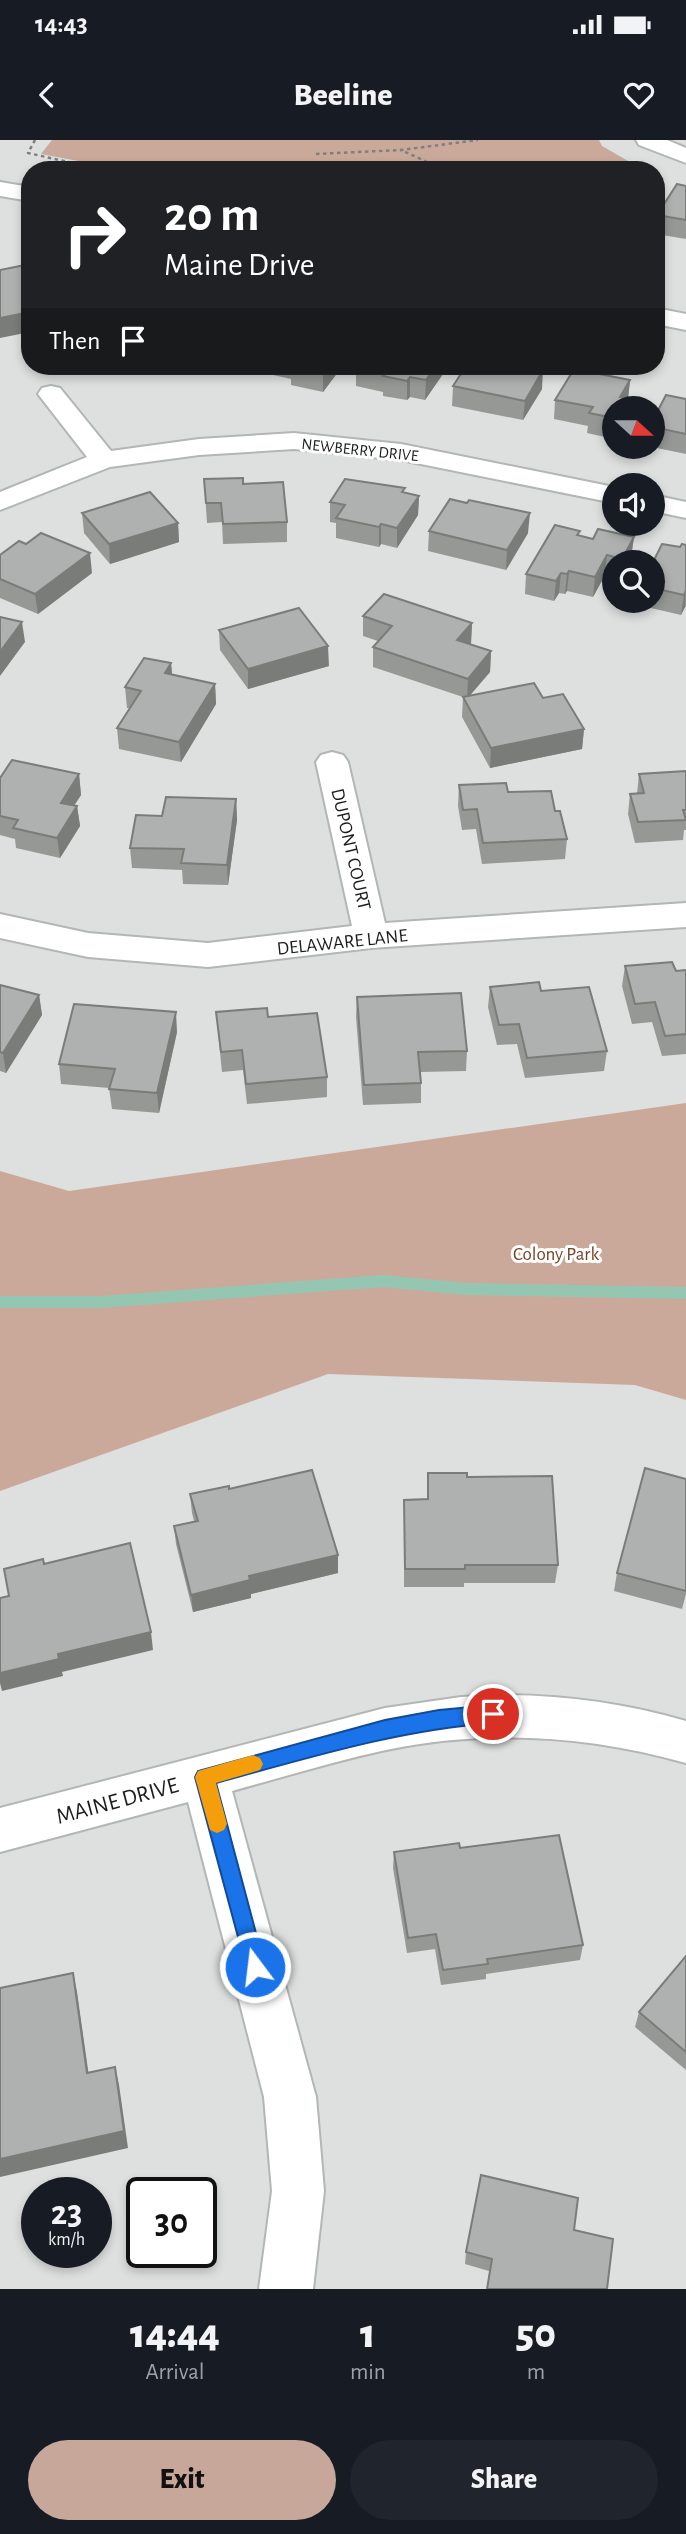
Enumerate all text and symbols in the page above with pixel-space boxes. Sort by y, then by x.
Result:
text: 14:43 [35,11,88,37]
icon: back [28,76,66,114]
icon: heart [620,76,658,114]
text: Beeline [293,79,393,111]
icon: right [49,189,140,280]
text: 20 m [164,191,260,240]
text: Maine Drive [164,249,315,281]
icon: arrive [114,322,152,360]
text: Then [49,328,100,354]
north arrow [602,396,665,458]
map controls [602,396,665,613]
street label: NEWBERRY DRIVE [301,436,419,464]
button: sound [602,473,665,536]
button: search [602,550,665,613]
street label: DUPONT COURT [327,787,374,912]
street label: DELAWARE LANE [276,926,408,959]
park label: Colony Park [513,1245,599,1264]
pin [463,1684,523,1744]
icon: arrive [474,1695,512,1733]
street label: MAINE DRIVE [54,1774,181,1829]
position arrow [218,1930,292,2004]
speed limit sign: 30 [126,2177,217,2268]
text: 23 [51,2196,82,2231]
text: km/h [48,2231,85,2249]
text: 14:44 [130,2313,220,2355]
text: 1 [360,2313,376,2355]
text: 50 [516,2313,556,2355]
text: Arrival [145,2361,205,2384]
text: min [350,2361,386,2384]
text: m [527,2361,545,2384]
button: Exit [28,2440,336,2520]
button: Share [350,2440,658,2520]

